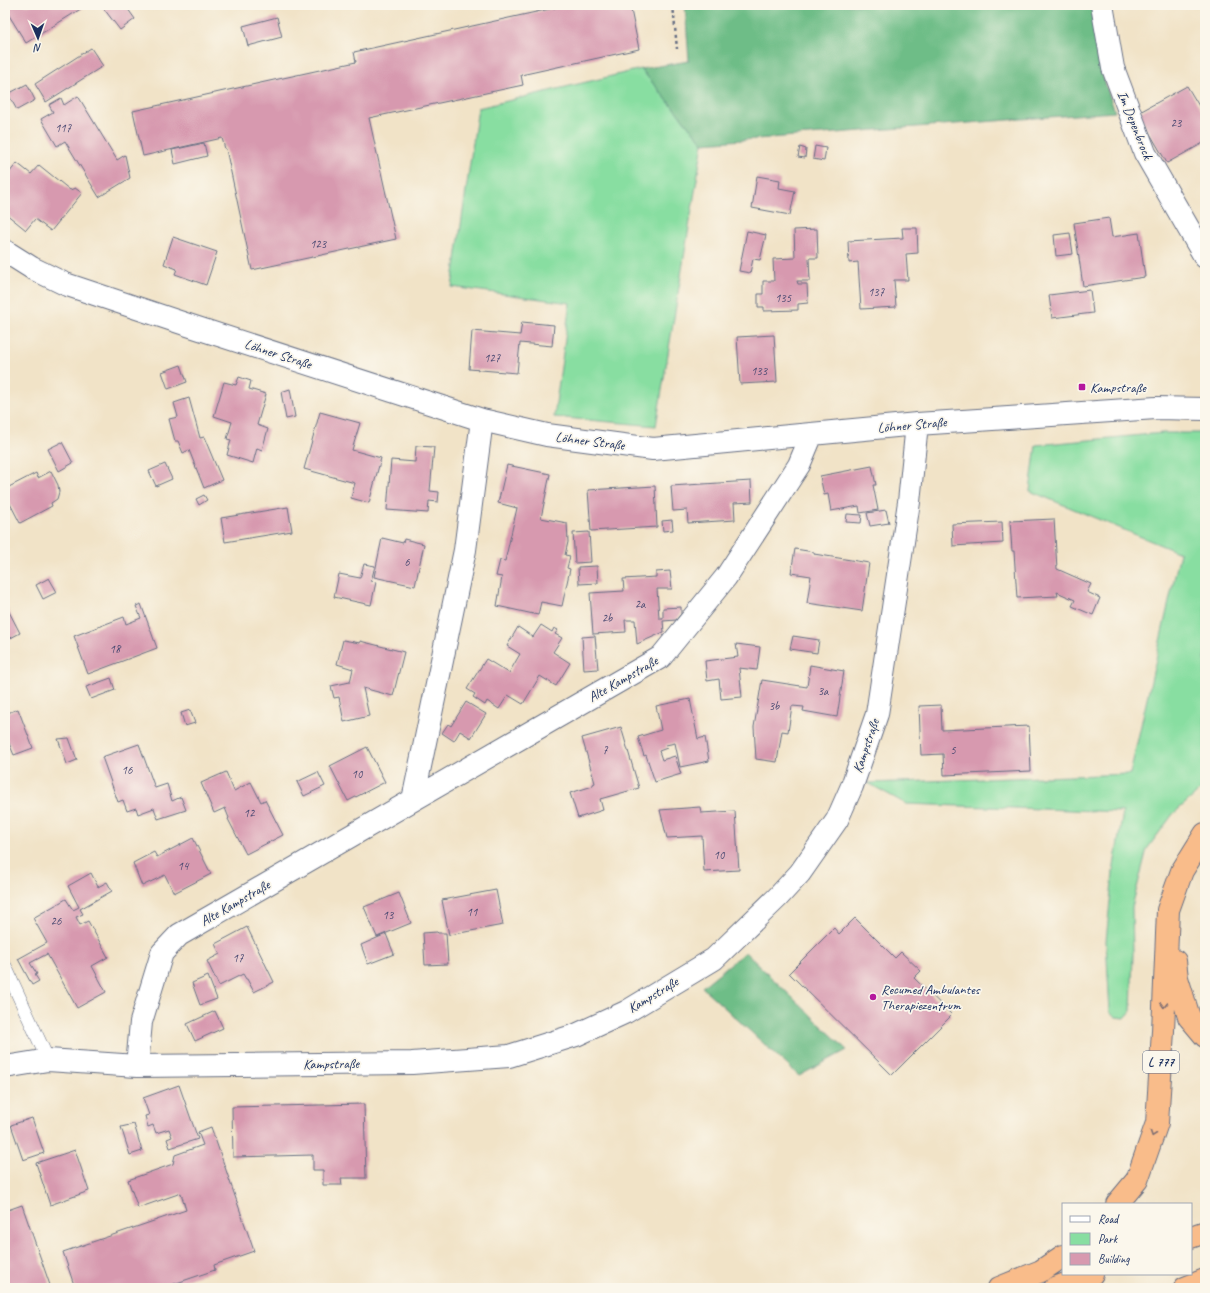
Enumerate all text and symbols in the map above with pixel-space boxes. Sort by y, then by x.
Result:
north arrow [18,18,58,58]
text: N [33,41,42,55]
street label: Im Depenbrock [1114,88,1157,163]
house number: 23 [1171,115,1183,131]
house number: 117 [55,120,72,136]
house number: 123 [310,236,328,252]
house number: 137 [868,284,885,300]
house number: 135 [775,290,792,306]
street label: Löhner Straße [242,335,315,373]
house number: 127 [484,350,501,366]
house number: 133 [751,363,769,379]
place label: Kampstraße [1090,379,1147,396]
marker: Kampstraße [1077,382,1087,392]
street label: Löhner Straße [877,413,949,436]
street label: Löhner Straße [555,428,627,454]
house number: 6 [404,554,410,570]
house number: 2a [635,596,646,612]
house number: 2b [602,610,613,626]
house number: 18 [110,641,122,657]
street label: Alte Kampstraße [585,652,662,706]
house number: 3a [818,683,829,699]
house number: 3b [769,698,780,714]
street label: Kampstraße [849,715,884,775]
house number: 7 [602,742,608,758]
house number: 5 [950,742,956,758]
house number: 16 [122,762,133,778]
house number: 10 [352,766,364,782]
house number: 12 [244,805,256,821]
house number: 10 [714,847,726,863]
house number: 14 [178,858,190,874]
street label: Alte Kampstraße [197,876,274,930]
house number: 11 [467,904,478,920]
house number: 13 [383,907,395,923]
house number: 26 [51,913,62,929]
house number: 17 [233,950,244,966]
street label: Kampstraße [625,973,683,1017]
place label: Recumed Ambulantes Therapiezentrum [881,981,981,1014]
marker: Recumed Ambulantes Therapiezentrum [868,992,878,1002]
one-way arrow [1160,1002,1169,1008]
road number: L 777 [1143,1051,1179,1073]
street label: Kampstraße [303,1055,361,1073]
one-way arrow [1149,1131,1157,1138]
legend [1062,1203,1192,1275]
text: Road [1098,1211,1120,1227]
text: Park [1098,1231,1119,1247]
text: Building [1098,1251,1130,1267]

